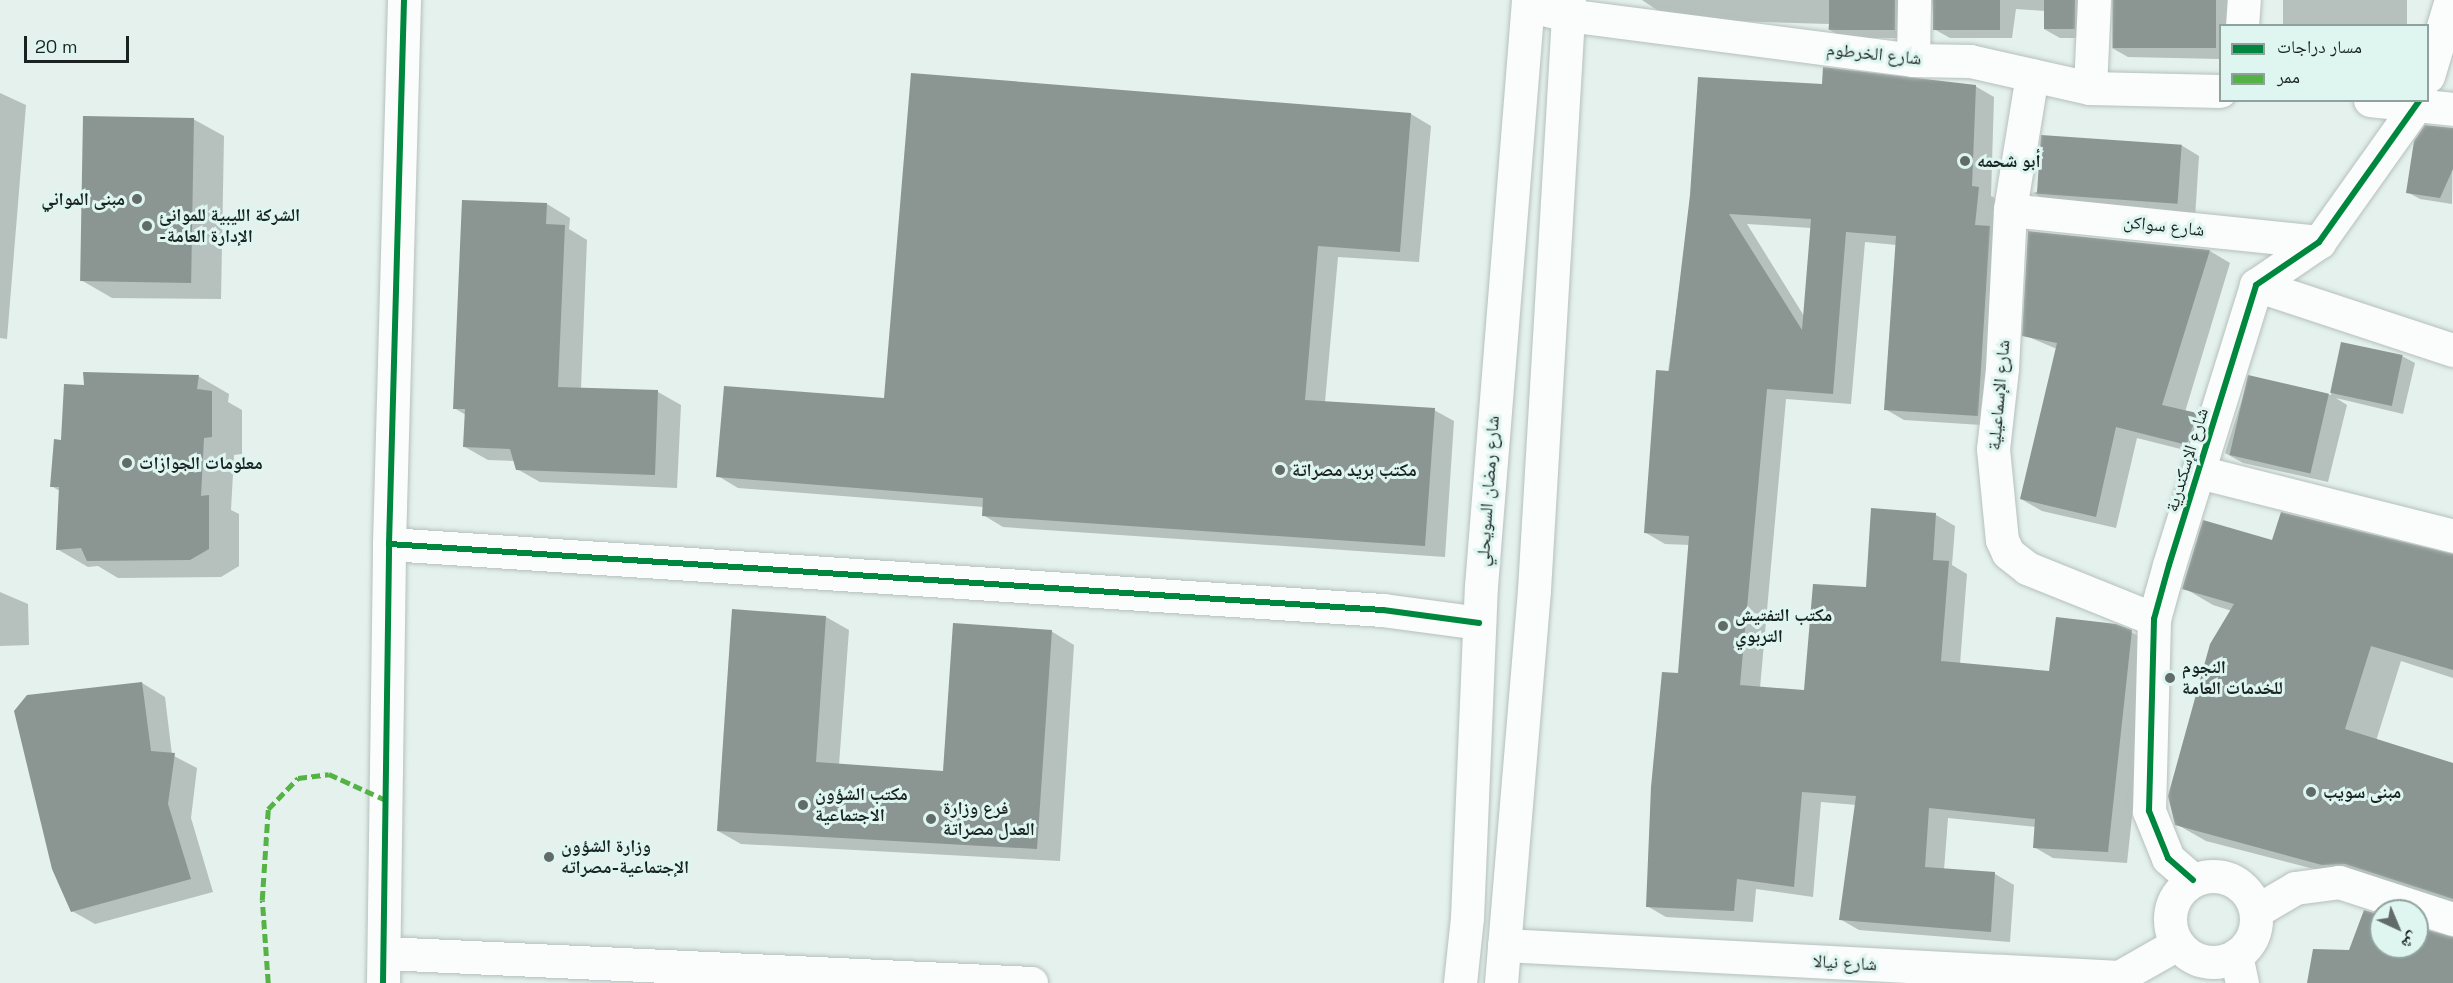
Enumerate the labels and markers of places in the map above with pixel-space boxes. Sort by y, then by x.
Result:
place label: أبو شحمه [1977,150,2041,172]
marker: أبو شحمه [1958,154,1972,168]
place label: مبنى المواني [41,188,125,210]
marker: مبنى المواني [130,192,144,206]
place label: الشركة الليبية للموانئ -الإدارة العامة [159,205,300,248]
marker: الشركة الليبية للموانئ -الإدارة العامة [140,219,154,233]
place label: معلومات الجوازات [139,452,263,474]
marker: معلومات الجوازات [120,456,134,470]
place label: مكتب بريد مصراتة [1292,459,1417,481]
marker: مكتب بريد مصراتة [1273,463,1287,477]
place label: مكتب التفتيش التربوي [1735,605,1832,648]
marker: مكتب التفتيش التربوي [1716,619,1730,633]
place label: النجوم للخدمات العامة [2182,657,2283,700]
marker: النجوم للخدمات العامة [2163,671,2177,685]
place label: مبنى سويب [2323,781,2401,803]
place label: مكتب الشؤون الاجتماعية [815,784,908,826]
marker: مبنى سويب [2304,785,2318,799]
marker: مكتب الشؤون الاجتماعية [796,798,810,812]
place label: فرع وزارة العدل مصراتة [943,798,1035,840]
marker: فرع وزارة العدل مصراتة [924,812,938,826]
place label: وزارة الشؤون الإجتماعية-مصراته [561,836,689,878]
marker: وزارة الشؤون الإجتماعية-مصراته [542,850,556,864]

